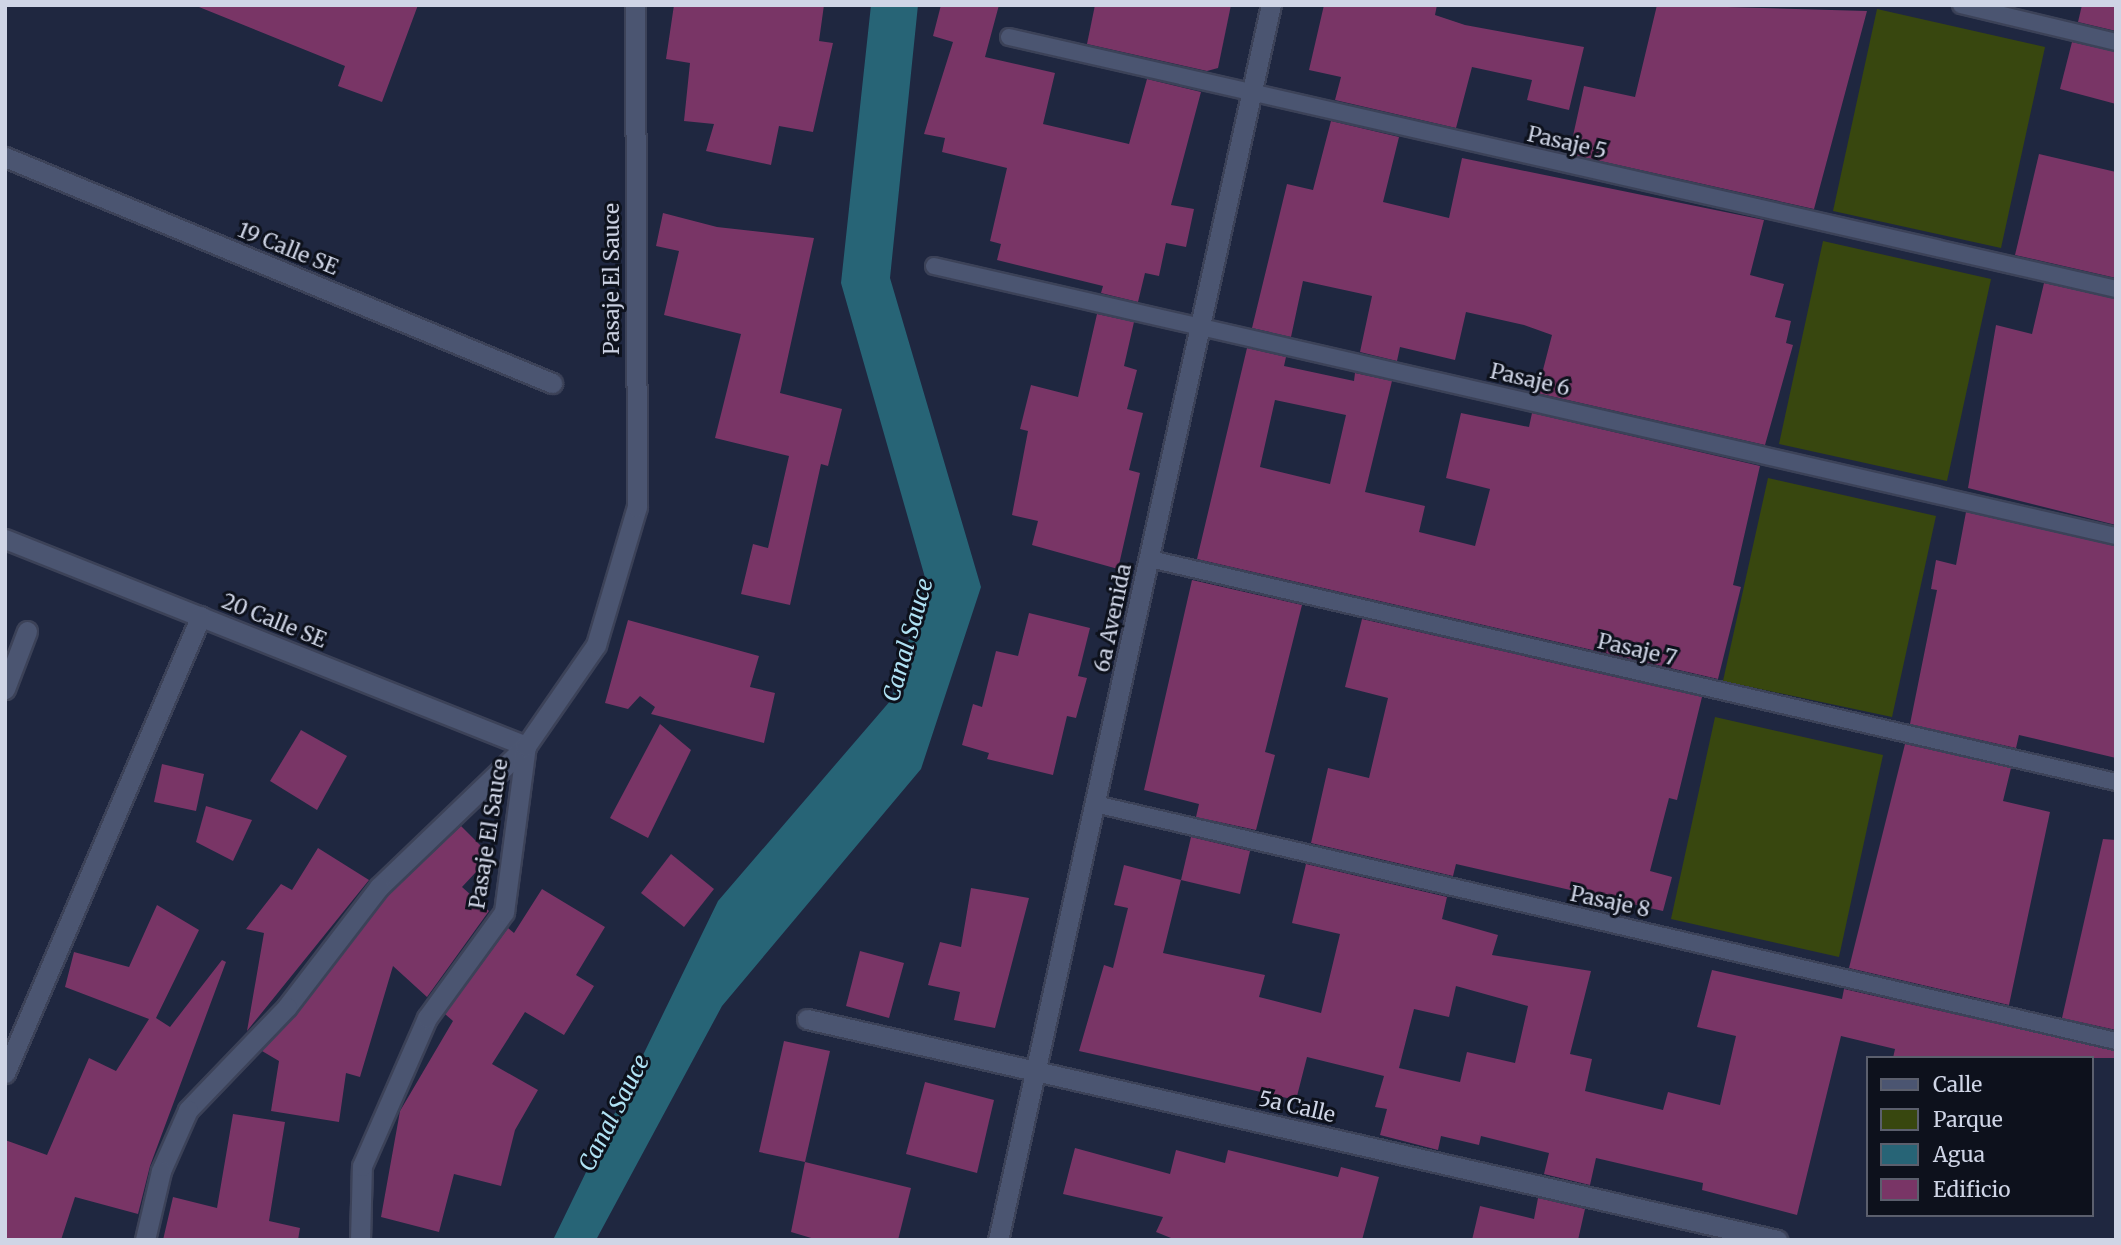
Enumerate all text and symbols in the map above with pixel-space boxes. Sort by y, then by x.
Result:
street label: Pasaje 5 [1525,122,1609,164]
street label: Pasaje El Sauce [599,203,625,355]
street label: 19 Calle SE [234,217,342,281]
street label: Pasaje 6 [1488,359,1572,401]
street label: 6a Avenida [1089,561,1137,675]
water label: Canal Sauce [877,575,939,705]
street label: 20 Calle SE [218,589,330,653]
street label: Pasaje 7 [1595,629,1679,671]
street label: Pasaje El Sauce [465,757,513,911]
street label: Pasaje 8 [1568,881,1652,923]
water label: Canal Sauce [573,1050,655,1176]
legend [1866,1056,2093,1217]
text: Calle [1933,1071,1982,1098]
street label: 5a Calle [1256,1086,1338,1128]
text: Parque [1933,1106,2003,1133]
text: Agua [1933,1141,1985,1168]
text: Edificio [1933,1176,2010,1203]

